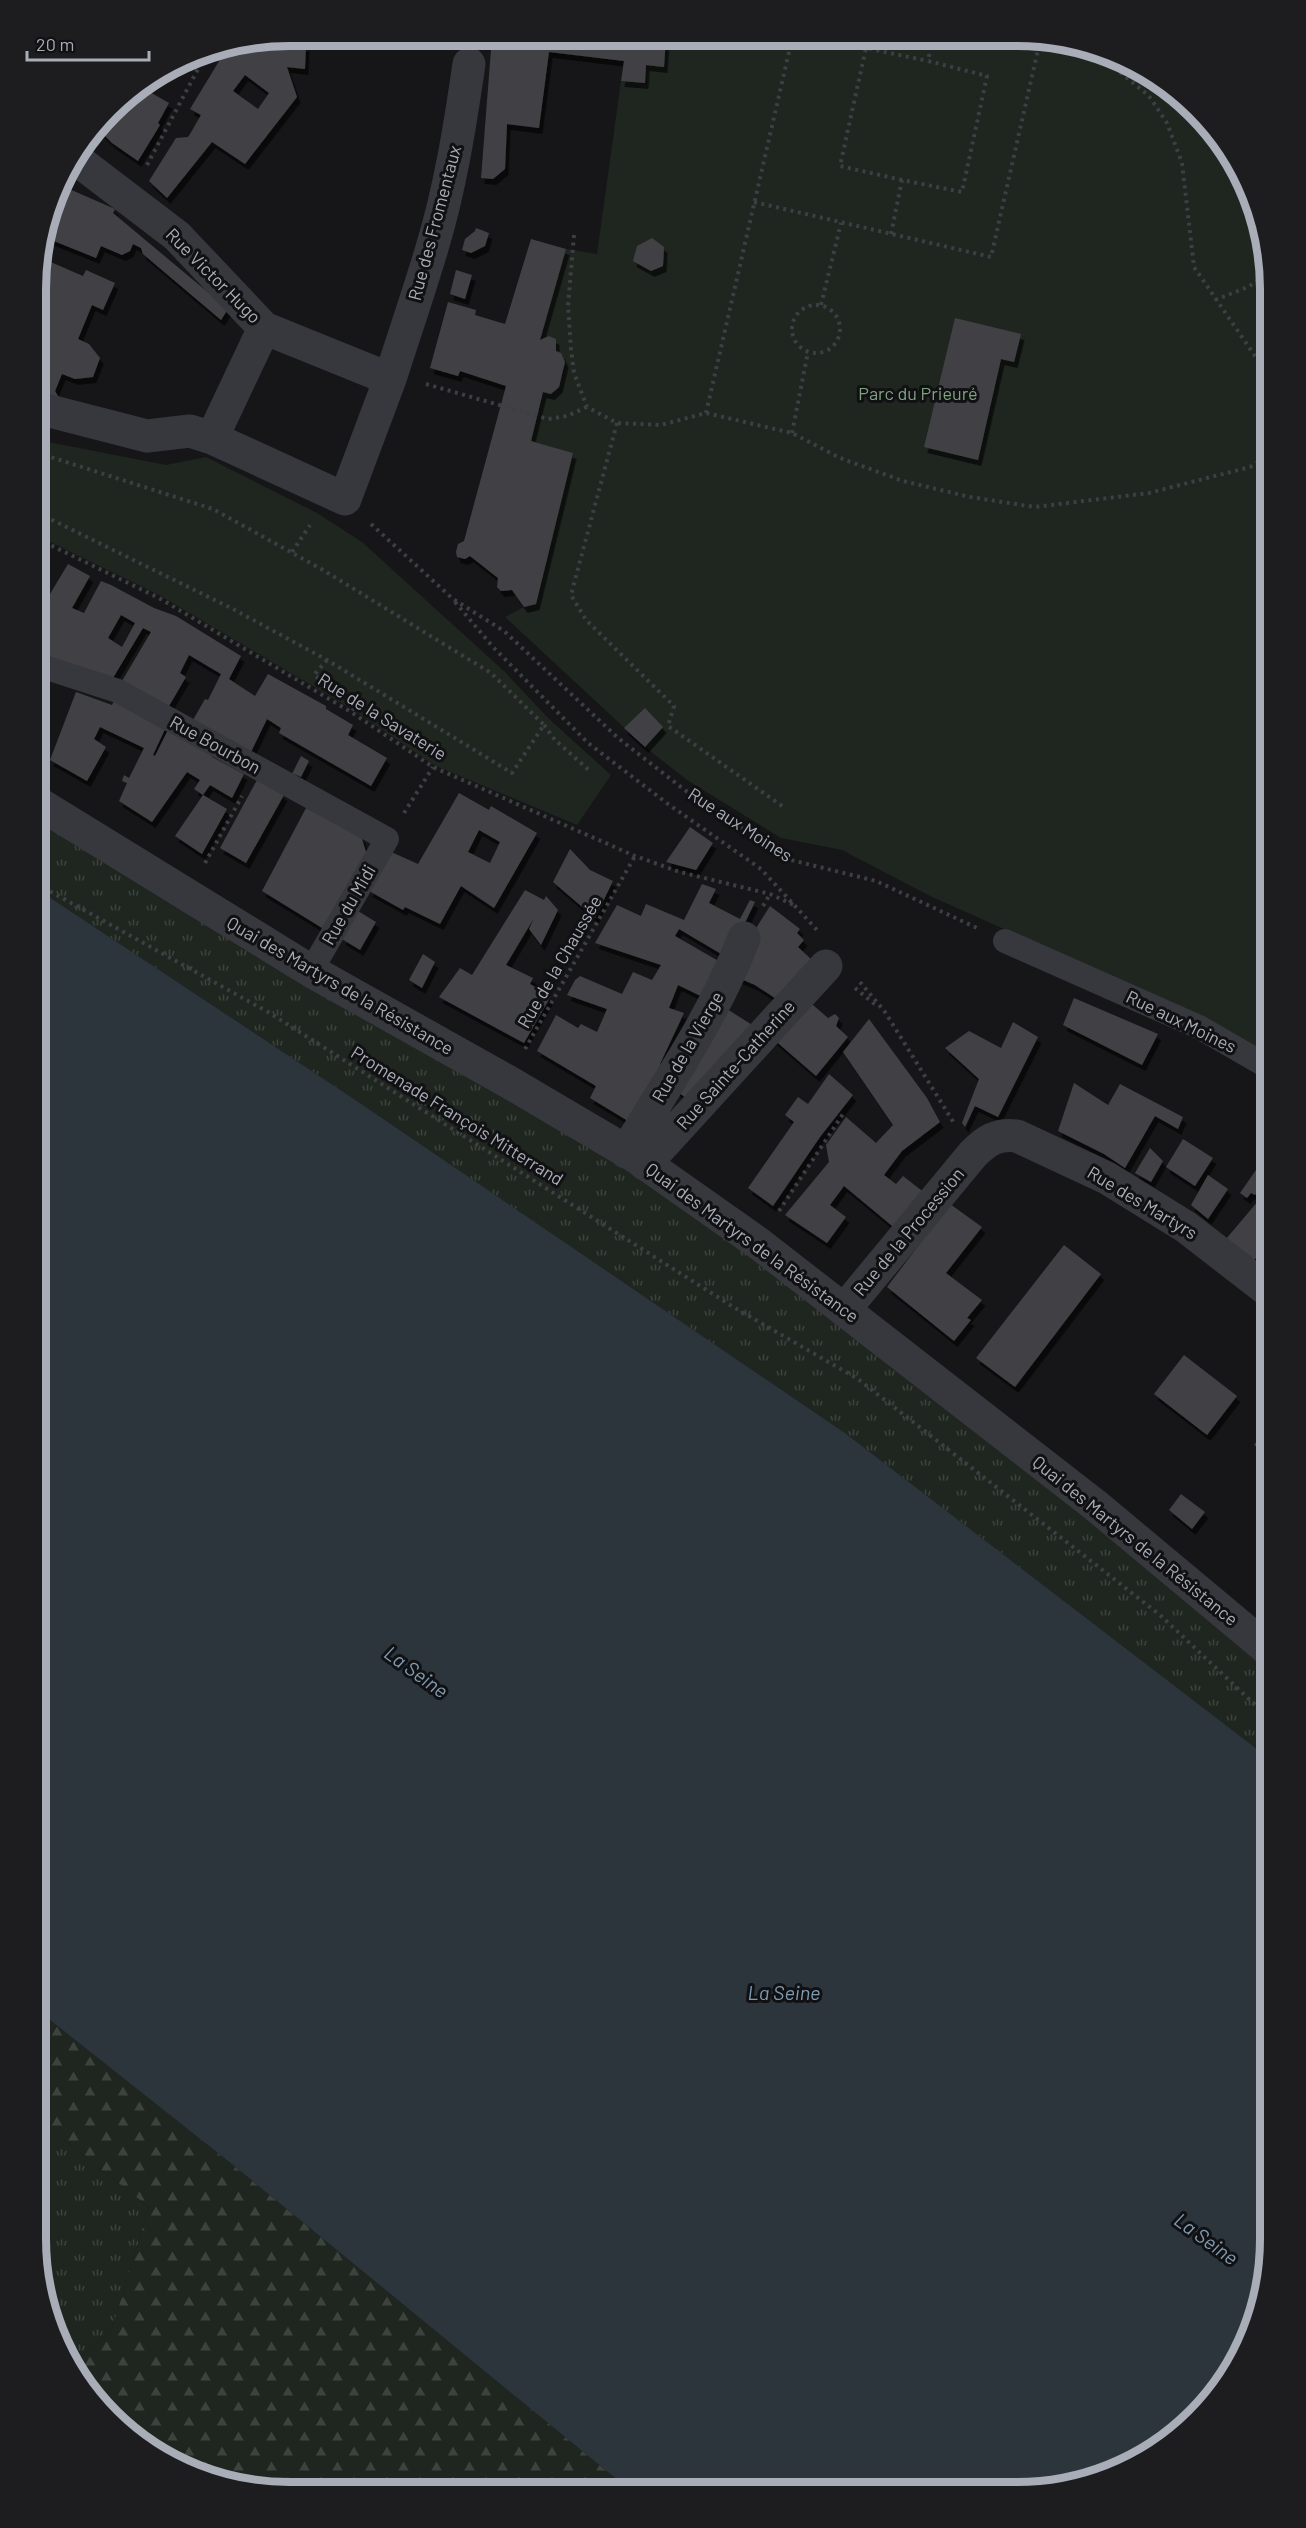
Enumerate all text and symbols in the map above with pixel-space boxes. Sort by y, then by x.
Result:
scale bar [27,24,148,62]
text: 20 m [36,33,74,55]
street label: Rue des Fromentaux [403,142,465,303]
street label: Rue Victor Hugo [162,223,266,327]
park label: Parc du Prieuré [858,382,978,404]
street label: Rue de la Savaterie [314,668,451,765]
street label: Rue Bourbon [166,710,265,778]
street label: Rue aux Moines [684,782,797,866]
street label: Rue du Midi [316,861,380,948]
street label: Rue de la Chaussée [512,891,606,1032]
street label: Quai des Martyrs de la Résistance [223,911,458,1059]
street label: Rue aux Moines [1123,985,1240,1057]
street label: Rue de la Vierge [647,987,728,1106]
street label: Rue Sainte-Catherine [671,995,799,1134]
street label: Promenade François Mitterrand [347,1041,568,1190]
street label: Quai des Martyrs de la Résistance [642,1158,863,1327]
street label: Rue des Martyrs [1084,1161,1201,1244]
street label: Rue de la Procession [848,1163,968,1300]
street label: Quai des Martyrs de la Résistance [1029,1451,1243,1630]
water label: La Seine [380,1640,453,1702]
water label: La Seine [748,1980,820,2004]
water label: La Seine [1170,2207,1243,2269]

